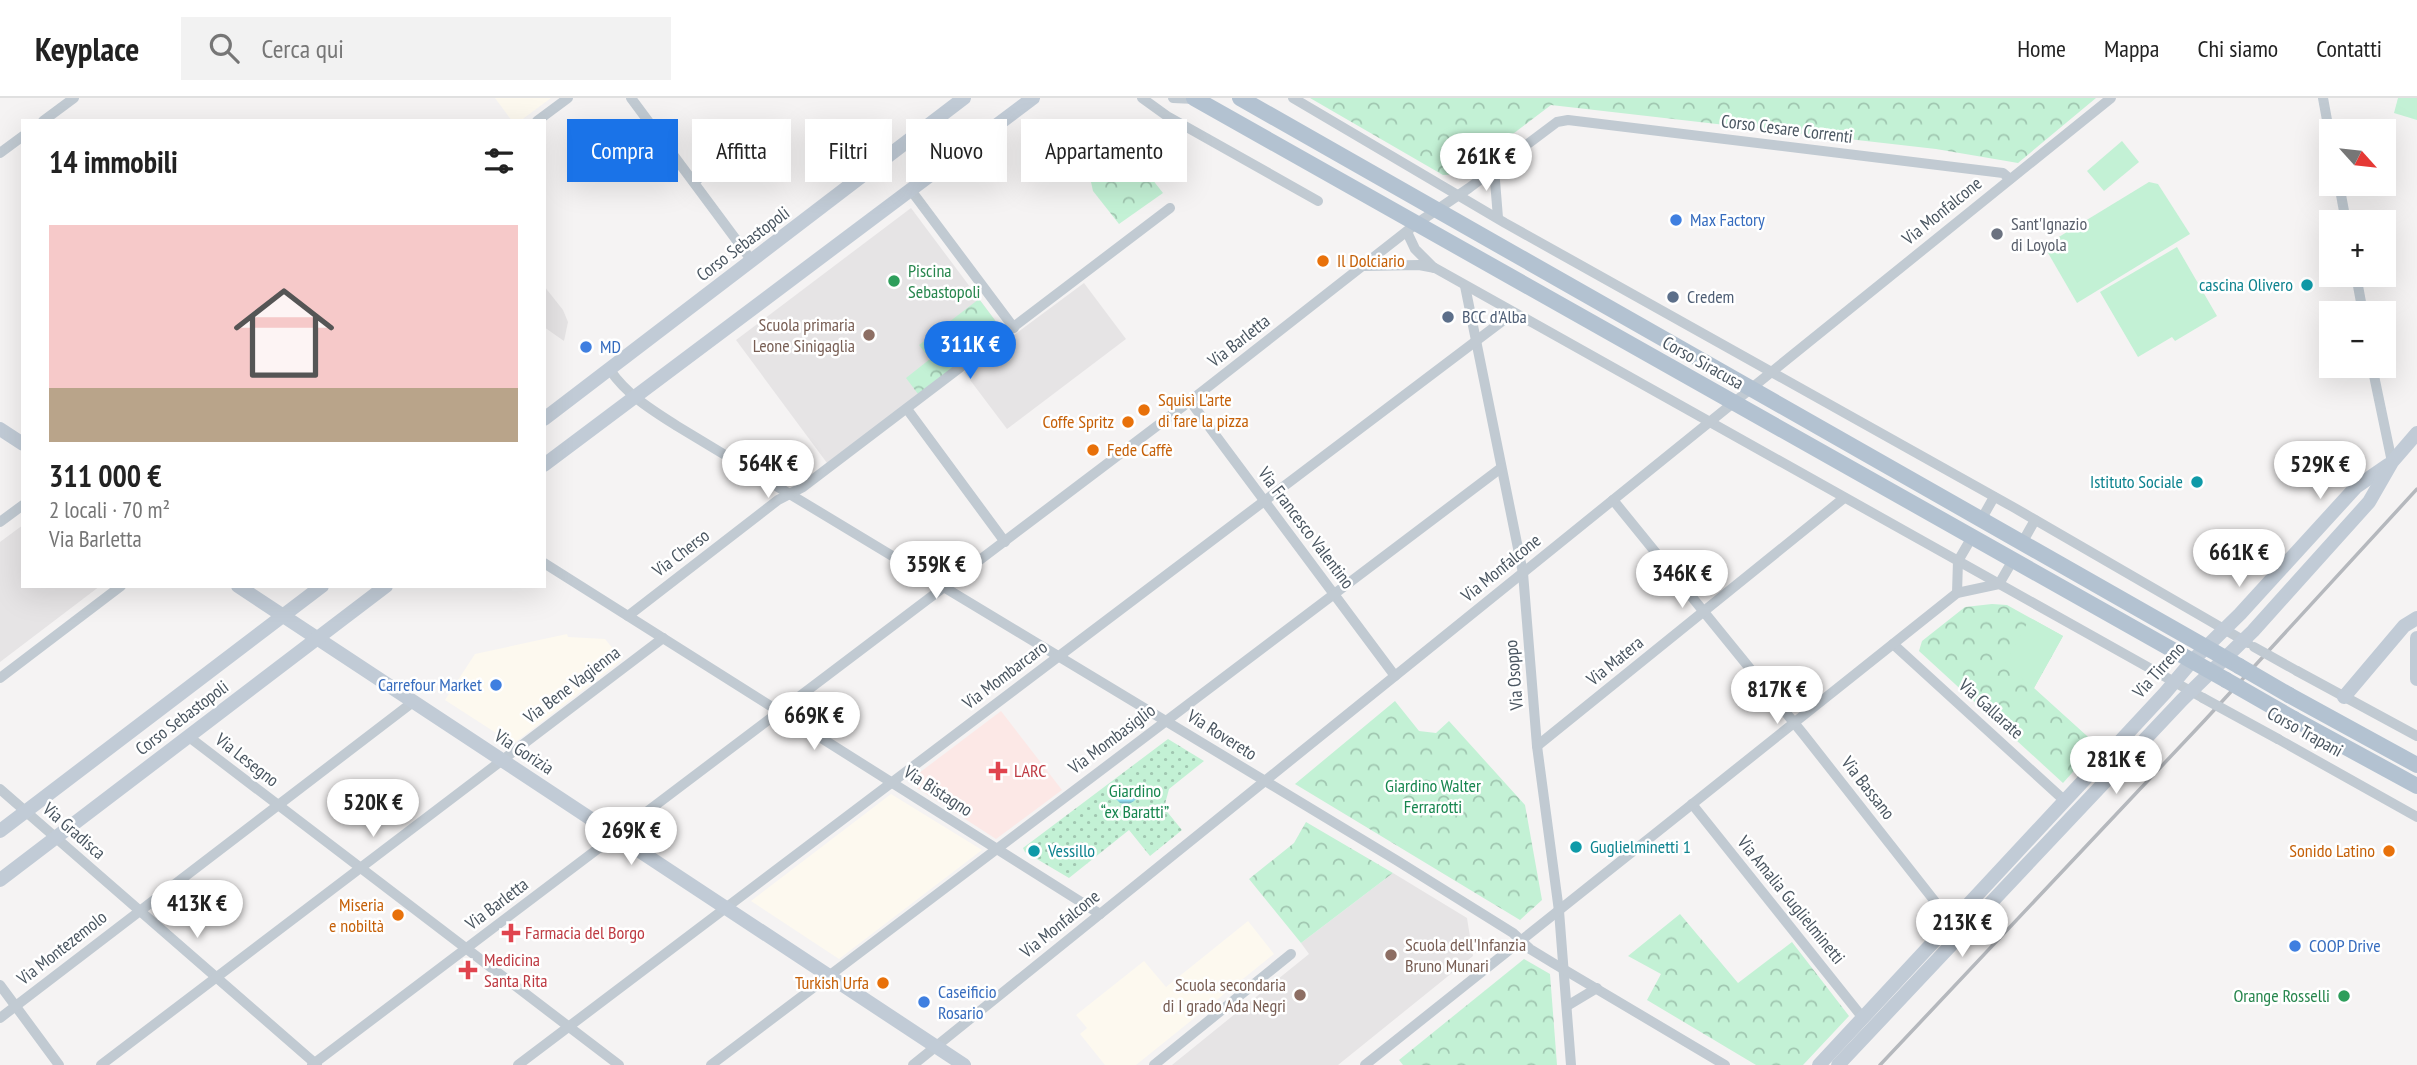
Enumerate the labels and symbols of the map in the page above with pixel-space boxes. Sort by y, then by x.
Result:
street label: Corso Cesare Correnti [1720,109,1854,148]
north arrow [2319,119,2396,196]
pin: 261K € [1429,134,1543,193]
street label: Via Monfalcone [1897,172,1986,250]
street label: Corso Sebastopoli [692,201,794,286]
place label: Max Factory [1690,208,1765,231]
marker: Max Factory [1668,212,1684,228]
place label: Sant'Ignazio di Loyola [2011,212,2087,256]
marker: Sant'Ignazio di Loyola [1989,226,2005,242]
place label: Il Dolciario [1337,249,1405,272]
marker: Il Dolciario [1315,253,1331,269]
place label: Piscina Sebastopoli [908,259,981,303]
marker: Piscina Sebastopoli [886,273,902,289]
place label: cascina Olivero [2199,273,2293,296]
marker: cascina Olivero [2299,277,2315,293]
place label: Credem [1687,285,1734,308]
marker: Credem [1665,289,1681,305]
place label: BCC d'Alba [1462,305,1527,328]
street label: Via Barletta [1202,309,1274,373]
marker: BCC d'Alba [1440,309,1456,325]
place label: Scuola primaria Leone Sinigaglia [753,313,855,357]
pin: 311K € [913,322,1027,381]
marker: Scuola primaria Leone Sinigaglia [861,327,877,343]
street label: Corso Siracusa [1659,331,1748,394]
place label: MD [600,335,621,358]
marker: MD [578,339,594,355]
place label: Squisì L'arte di fare la pizza [1158,388,1249,432]
marker: Squisì L'arte di fare la pizza [1136,402,1152,418]
place label: Coffe Spritz [1043,410,1114,433]
marker: Coffe Spritz [1120,414,1136,430]
place label: Fede Caffè [1107,438,1173,461]
pin: 564K € [711,440,825,500]
marker: Fede Caffè [1085,442,1101,458]
pin: 529K € [2263,442,2377,501]
street label: Via Francesco Valentino [1253,461,1360,593]
place label: Istituto Sociale [2090,470,2183,493]
marker: Istituto Sociale [2189,474,2205,490]
street label: Via Cherso [647,524,714,582]
street label: Via Monfalcone [1456,529,1545,607]
pin: 661K € [2182,530,2296,589]
pin: 359K € [879,542,993,601]
pin: 346K € [1625,550,1739,610]
street label: Via Matera [1581,631,1648,691]
street label: Via Mombarcaro [957,635,1052,715]
street label: Via Tirreno [2127,637,2190,703]
street label: Via Osoppo [1499,639,1528,712]
street label: Via Bene Vagienna [518,641,624,729]
pin: 817K € [1720,666,1834,726]
place label: Carrefour Market [378,673,482,696]
street label: Via Gallarate [1953,673,2028,744]
street label: Corso Sebastopoli [131,675,233,760]
marker: Carrefour Market [488,677,504,693]
pin: 669K € [757,692,871,752]
street label: Via Mombasiglio [1063,698,1160,779]
street label: Corso Trapani [2263,701,2347,762]
street label: Via Rovereto [1182,704,1262,765]
street label: Via Gorizia [489,723,558,779]
street label: Via Lesegno [210,727,284,792]
pin: 281K € [2059,736,2173,796]
street label: Via Bassano [1836,751,1900,824]
street label: Via Bistagno [899,759,977,821]
place label: LARC [1014,759,1046,782]
marker: LARC [988,761,1008,781]
park label: Giardino Walter Ferrarotti [1385,774,1481,818]
park label: Giardino “ex Baratti” [1101,779,1169,823]
pin: 520K € [316,780,430,839]
street label: Via Gradisca [37,796,110,864]
pin: 269K € [574,808,688,867]
street label: Via Amalia Guglielminetti [1732,830,1850,968]
place label: Guglielminetti 1 [1590,835,1691,858]
place label: Vessillo [1047,839,1095,862]
marker: Guglielminetti 1 [1568,839,1584,855]
place label: Sonido Latino [2289,839,2375,862]
marker: Vessillo [1026,843,1042,859]
marker: Sonido Latino [2381,843,2397,859]
street label: Via Barletta [460,873,533,935]
pin: 413K € [140,880,254,940]
street label: Via Monfalcone [1015,885,1104,963]
place label: Miseria e nobiltà [329,893,384,937]
pin: 213K € [1905,900,2019,959]
street label: Via Montezemolo [11,905,111,990]
marker: Miseria e nobiltà [390,907,406,923]
place label: Farmacia del Borgo [525,921,645,944]
marker: Farmacia del Borgo [503,925,519,941]
place label: Scuola dell'Infanzia Bruno Munari [1405,933,1526,977]
place label: COOP Drive [2309,934,2381,957]
marker: COOP Drive [2287,938,2303,954]
marker: Scuola dell'Infanzia Bruno Munari [1383,947,1399,963]
place label: Medicina Santa Rita [484,948,547,992]
marker: Medicina Santa Rita [458,960,478,980]
place label: Turkish Urfa [795,971,869,994]
place label: Scuola secondaria di I grado Ada Negri [1163,973,1286,1017]
marker: Turkish Urfa [875,975,891,991]
place label: Caseificio Rosario [938,980,997,1024]
place label: Orange Rosselli [2233,984,2330,1007]
marker: Scuola secondaria di I grado Ada Negri [1292,987,1308,1003]
marker: Orange Rosselli [2336,988,2352,1004]
marker: Caseificio Rosario [916,994,932,1010]

